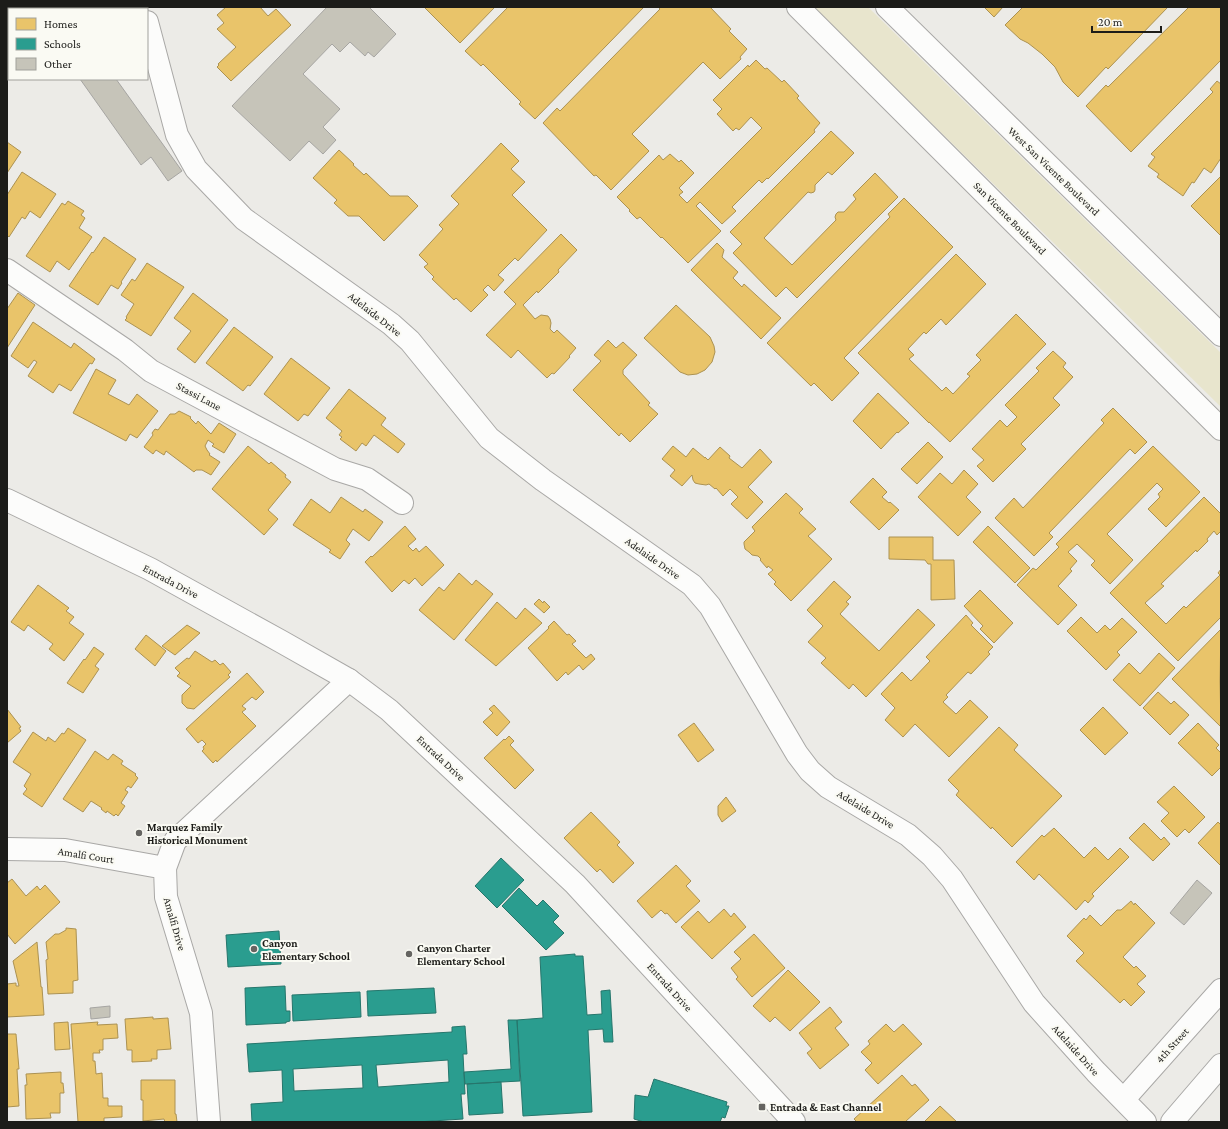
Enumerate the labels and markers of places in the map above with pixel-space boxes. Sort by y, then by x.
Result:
place label: Marquez Family Historical Monument [147,821,248,846]
marker: Marquez Family Historical Monument [134,828,144,838]
place label: Canyon Elementary School [262,937,351,962]
place label: Canyon Charter Elementary School [417,942,506,967]
marker: Canyon Elementary School [249,944,259,954]
marker: Canyon Charter Elementary School [404,949,414,959]
place label: Entrada & East Channel [770,1101,882,1113]
marker: Entrada & East Channel [757,1102,767,1112]

